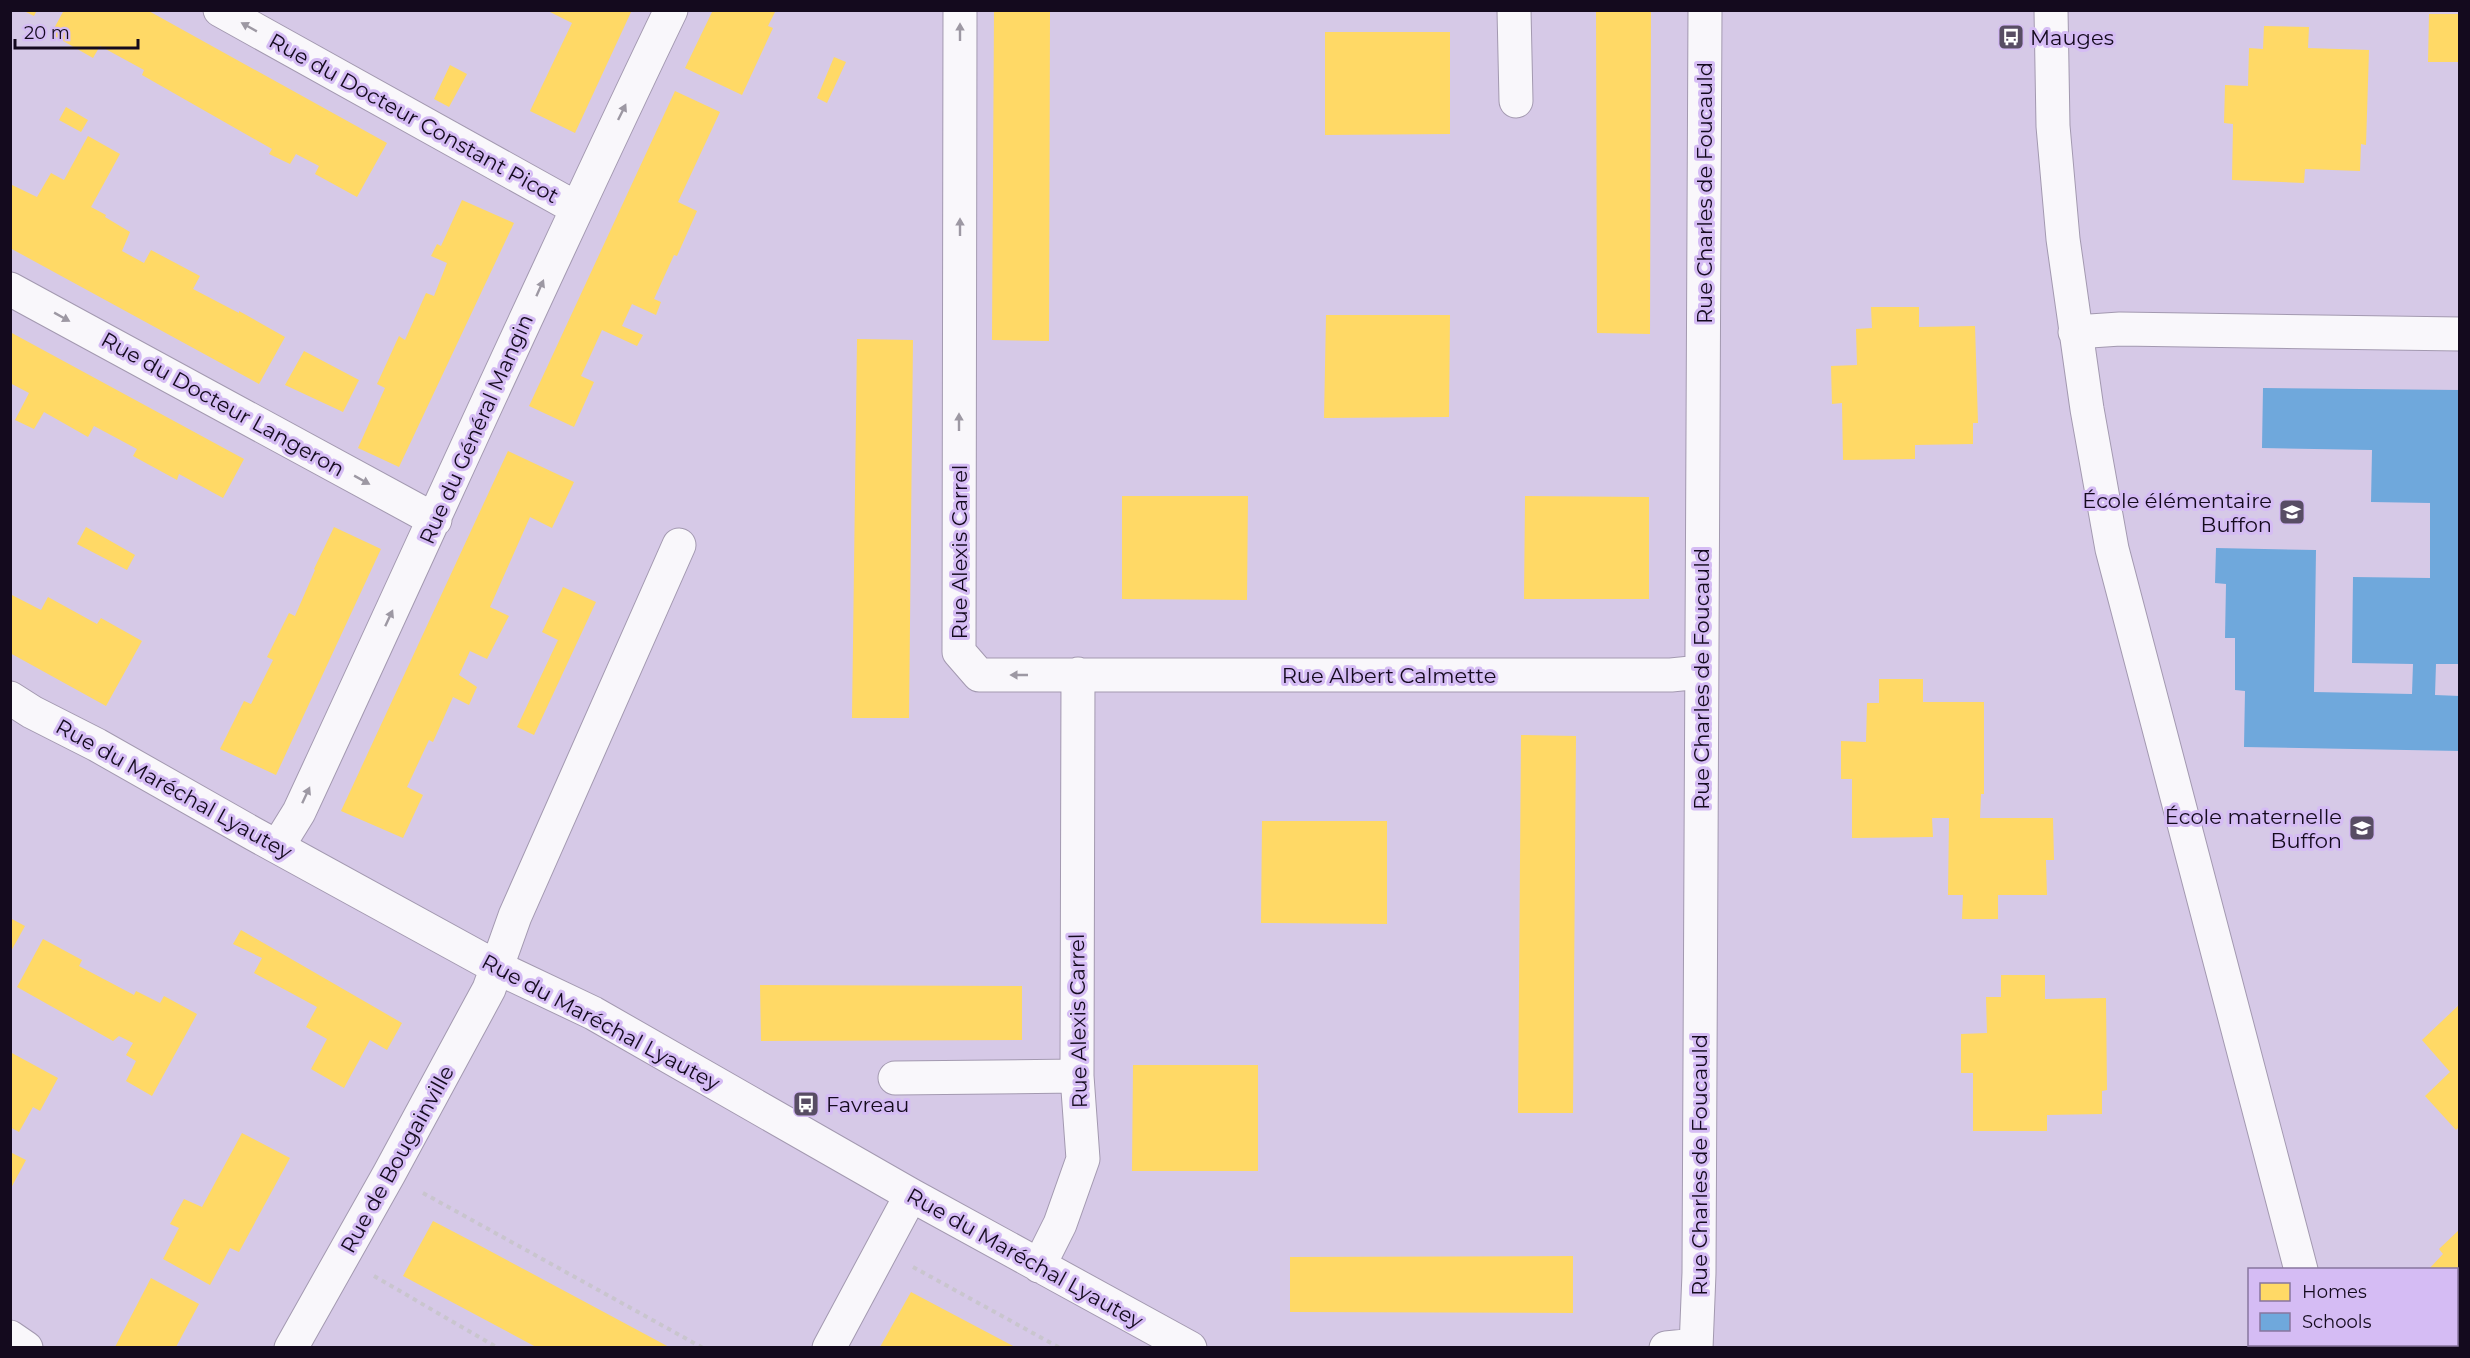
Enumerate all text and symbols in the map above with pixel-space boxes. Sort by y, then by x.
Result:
scale bar [15,12,138,50]
text: 20 m [24,22,70,44]
one-way arrow [241,22,258,32]
bus stop icon: Mauges [1996,22,2026,52]
one-way arrow [955,23,965,42]
place label: Mauges [2030,25,2114,50]
street label: Rue du Docteur Constant Picot [265,28,563,208]
street label: Rue Charles de Foucauld [1692,62,1717,324]
one-way arrow [618,103,627,120]
one-way arrow [955,218,965,237]
one-way arrow [535,280,544,297]
street label: Rue du Général Mangin [414,310,538,548]
one-way arrow [54,312,71,322]
street label: Rue du Docteur Langeron [97,327,349,481]
one-way arrow [954,413,964,432]
street label: Rue Alexis Carrel [947,464,972,640]
one-way arrow [354,475,371,485]
place label: École élémentaire Buffon [2082,488,2272,537]
school or university icon: École élémentaire Buffon [2277,497,2307,527]
street label: Rue Charles de Foucauld [1689,548,1714,810]
one-way arrow [384,610,393,627]
street label: Rue Albert Calmette [1282,663,1496,688]
one-way arrow [1010,670,1029,680]
street label: Rue du Maréchal Lyautey [52,714,297,865]
one-way arrow [302,787,311,804]
place label: École maternelle Buffon [2165,804,2342,853]
school or university icon: École maternelle Buffon [2347,813,2377,843]
street label: Rue Alexis Carrel [1064,933,1092,1109]
street label: Rue du Maréchal Lyautey [478,949,725,1096]
street label: Rue Charles de Foucauld [1687,1034,1712,1296]
street label: Rue de Bougainville [335,1061,459,1257]
bus stop icon: Favreau [791,1089,821,1119]
place label: Favreau [826,1092,909,1117]
street label: Rue du Maréchal Lyautey [903,1183,1148,1334]
legend [2248,1268,2458,1346]
text: Homes [2302,1281,2367,1303]
text: Schools [2302,1311,2372,1333]

